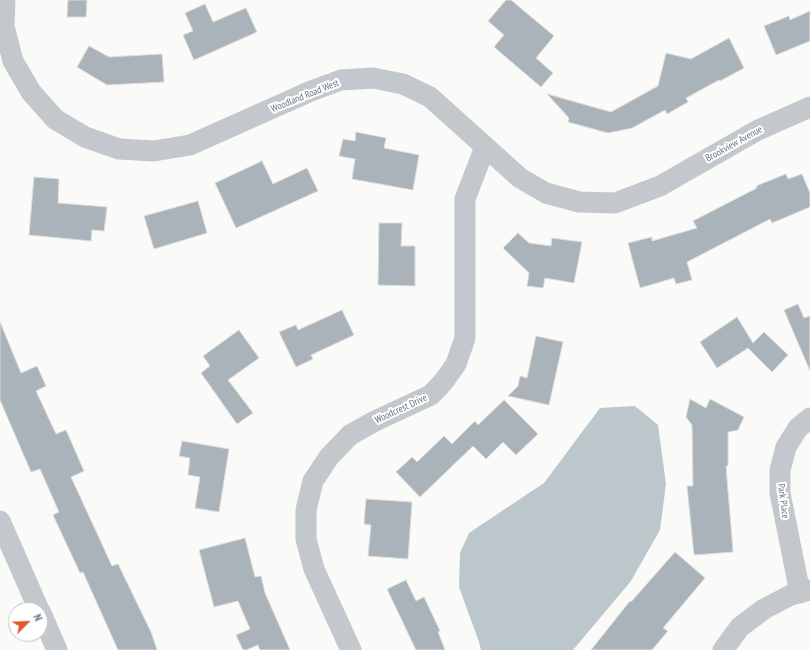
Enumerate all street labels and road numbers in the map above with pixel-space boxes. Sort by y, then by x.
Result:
street label: Woodland Road West [269,77,341,115]
street label: Brookview Avenue [703,123,765,165]
street label: Woodcrest Drive [373,392,429,426]
street label: Park Place [775,483,791,519]

